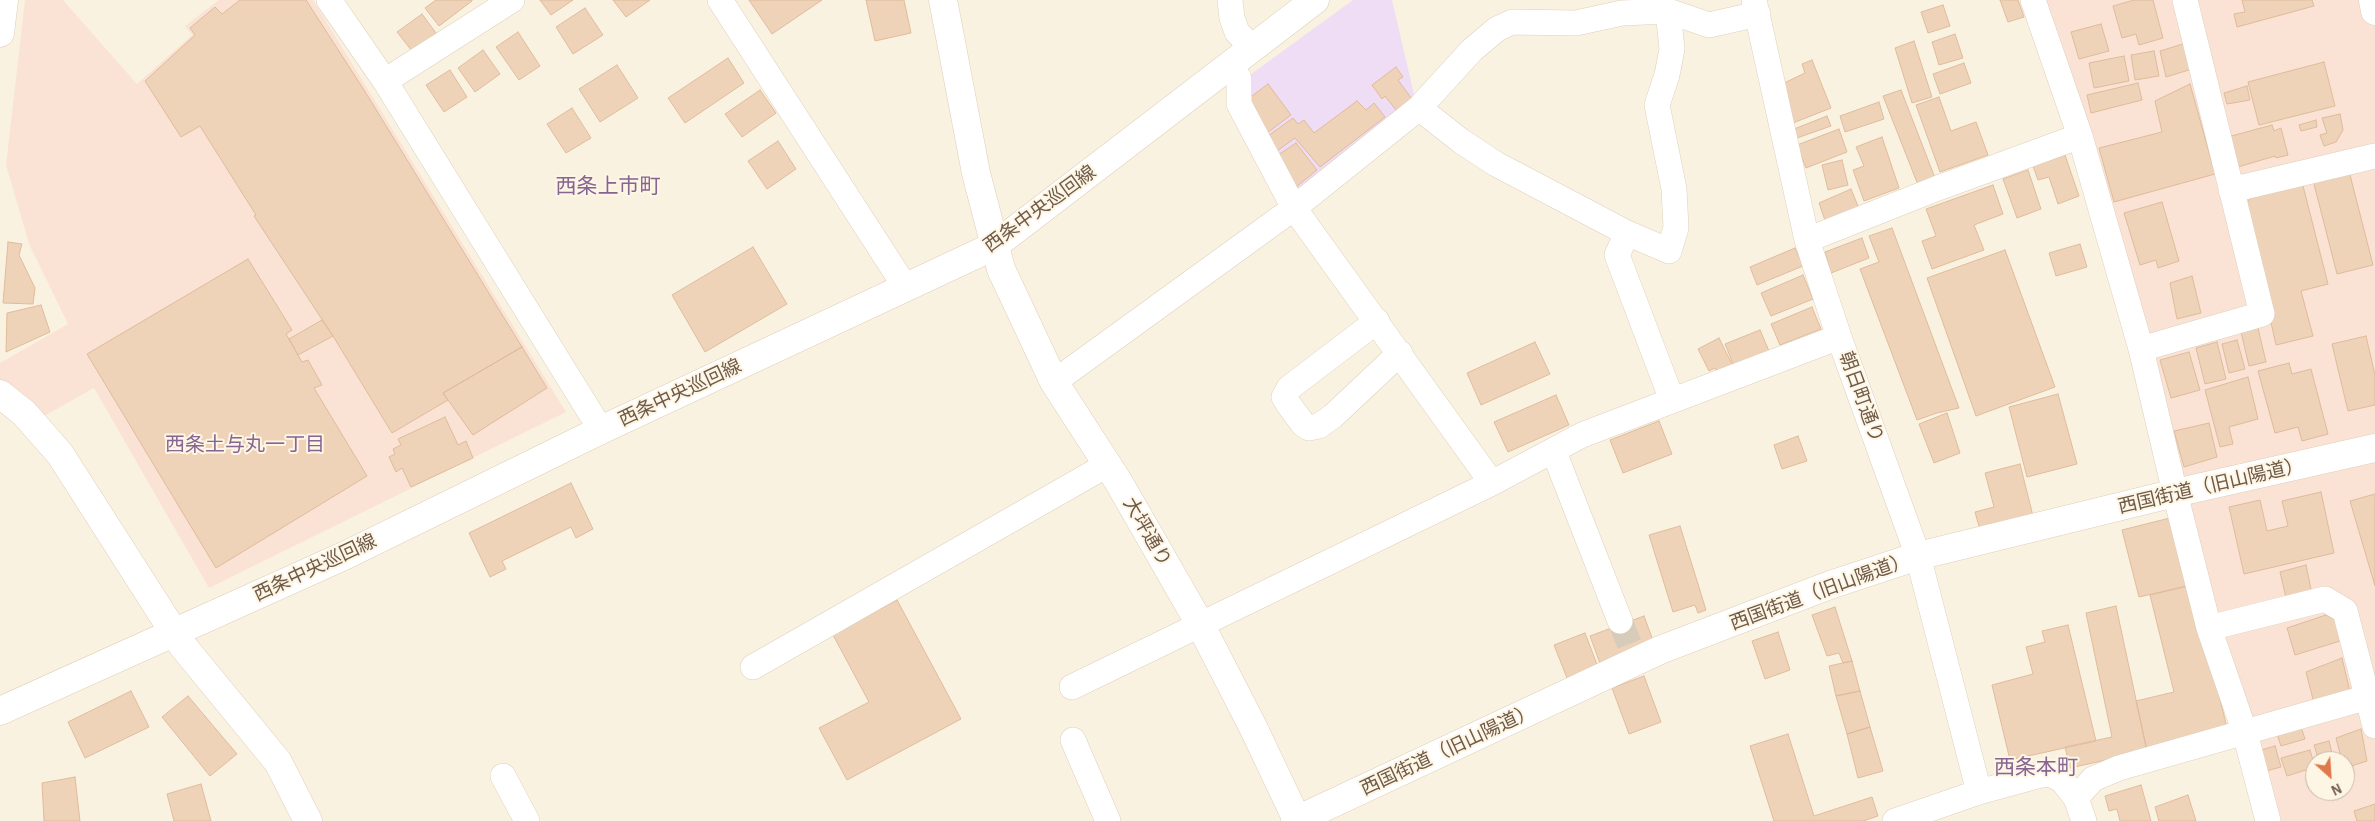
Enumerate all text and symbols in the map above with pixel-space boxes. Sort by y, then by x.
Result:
street label: 西条中央巡回線 [979,161,1101,257]
district label: 西条上市町 [556,174,660,200]
street label: 朝日町通り [1834,348,1888,446]
street label: 西条中央巡回線 [615,355,745,431]
district label: 西条土与丸一丁目 [165,433,325,457]
street label: 西国街道（旧山陽道） [2116,454,2306,518]
street label: 大坪通り [1118,493,1176,571]
street label: 西条中央巡回線 [250,530,380,606]
street label: 西国街道（旧山陽道） [1727,549,1913,635]
street label: 西国街道（旧山陽道） [1357,700,1539,800]
north arrow [2305,751,2355,801]
district label: 西条本町 [1994,755,2078,781]
text: N [2329,780,2344,797]

